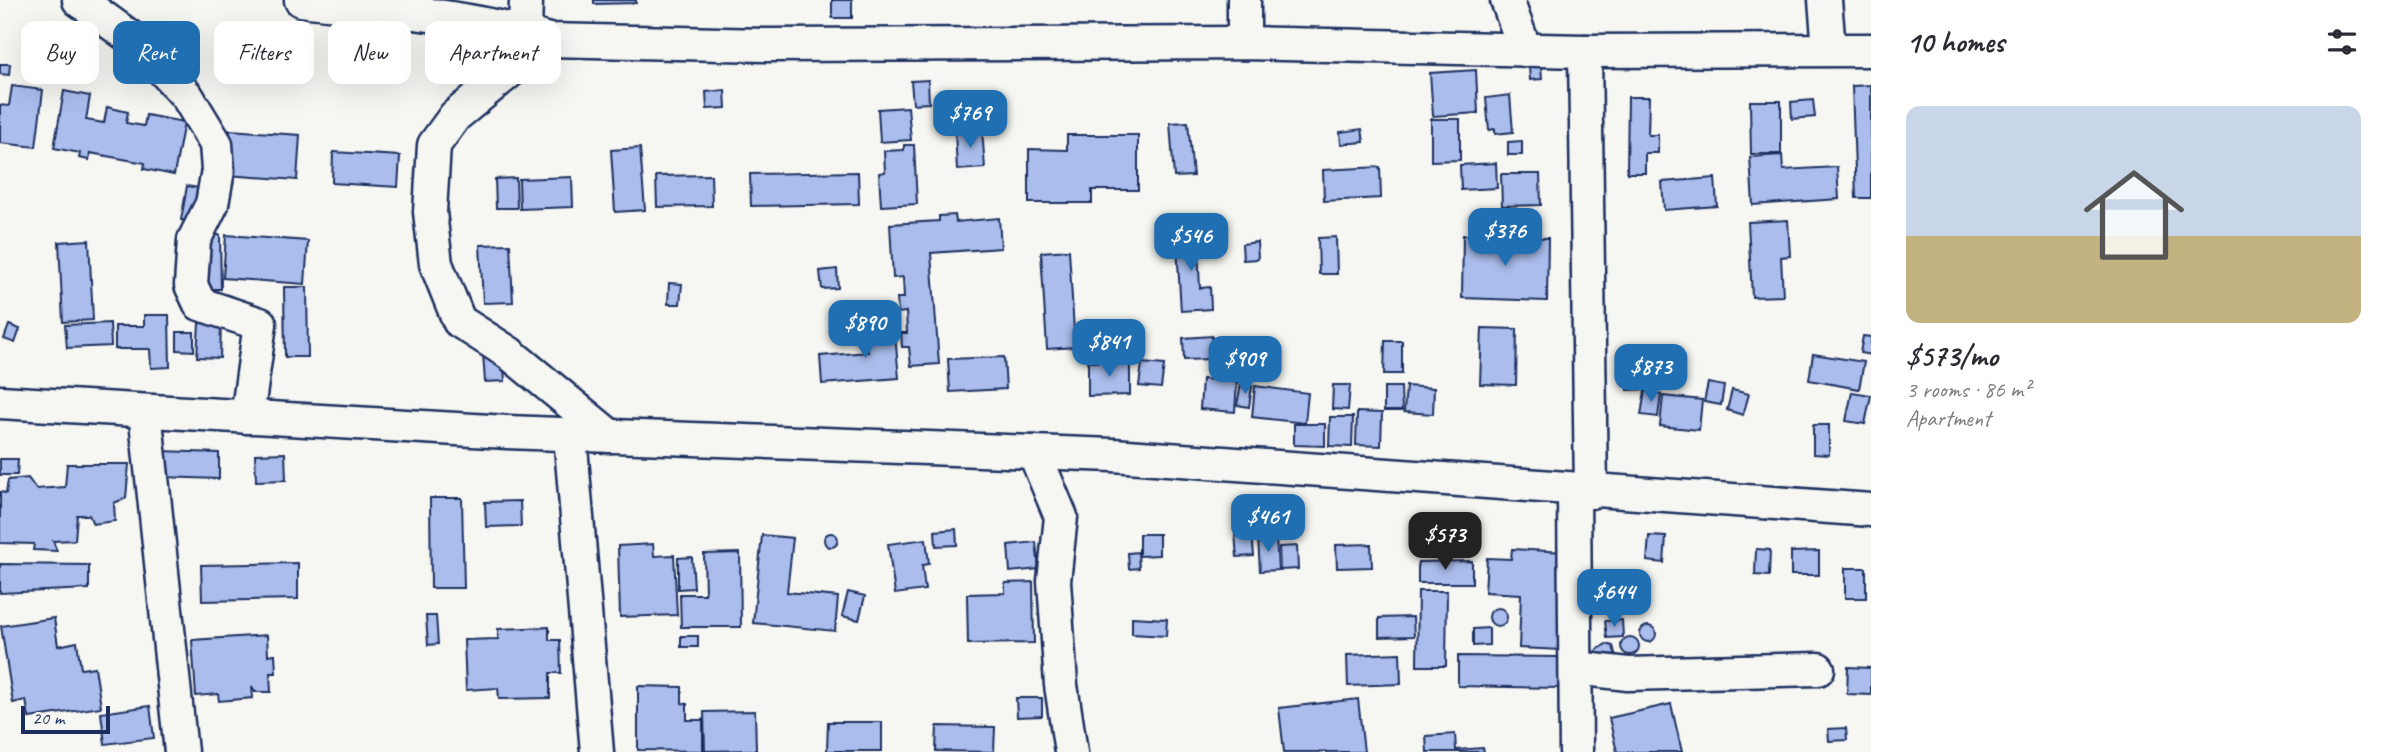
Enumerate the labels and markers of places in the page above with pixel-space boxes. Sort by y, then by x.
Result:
pin: $769 [929,90,1011,150]
pin: $376 [1464,208,1546,268]
pin: $546 [1150,214,1232,273]
pin: $890 [824,300,906,360]
pin: $841 [1068,320,1150,379]
pin: $909 [1204,336,1286,396]
pin: $873 [1610,344,1692,404]
pin: $461 [1227,494,1309,554]
pin: $573 [1404,512,1486,572]
pin: $644 [1573,570,1655,629]

